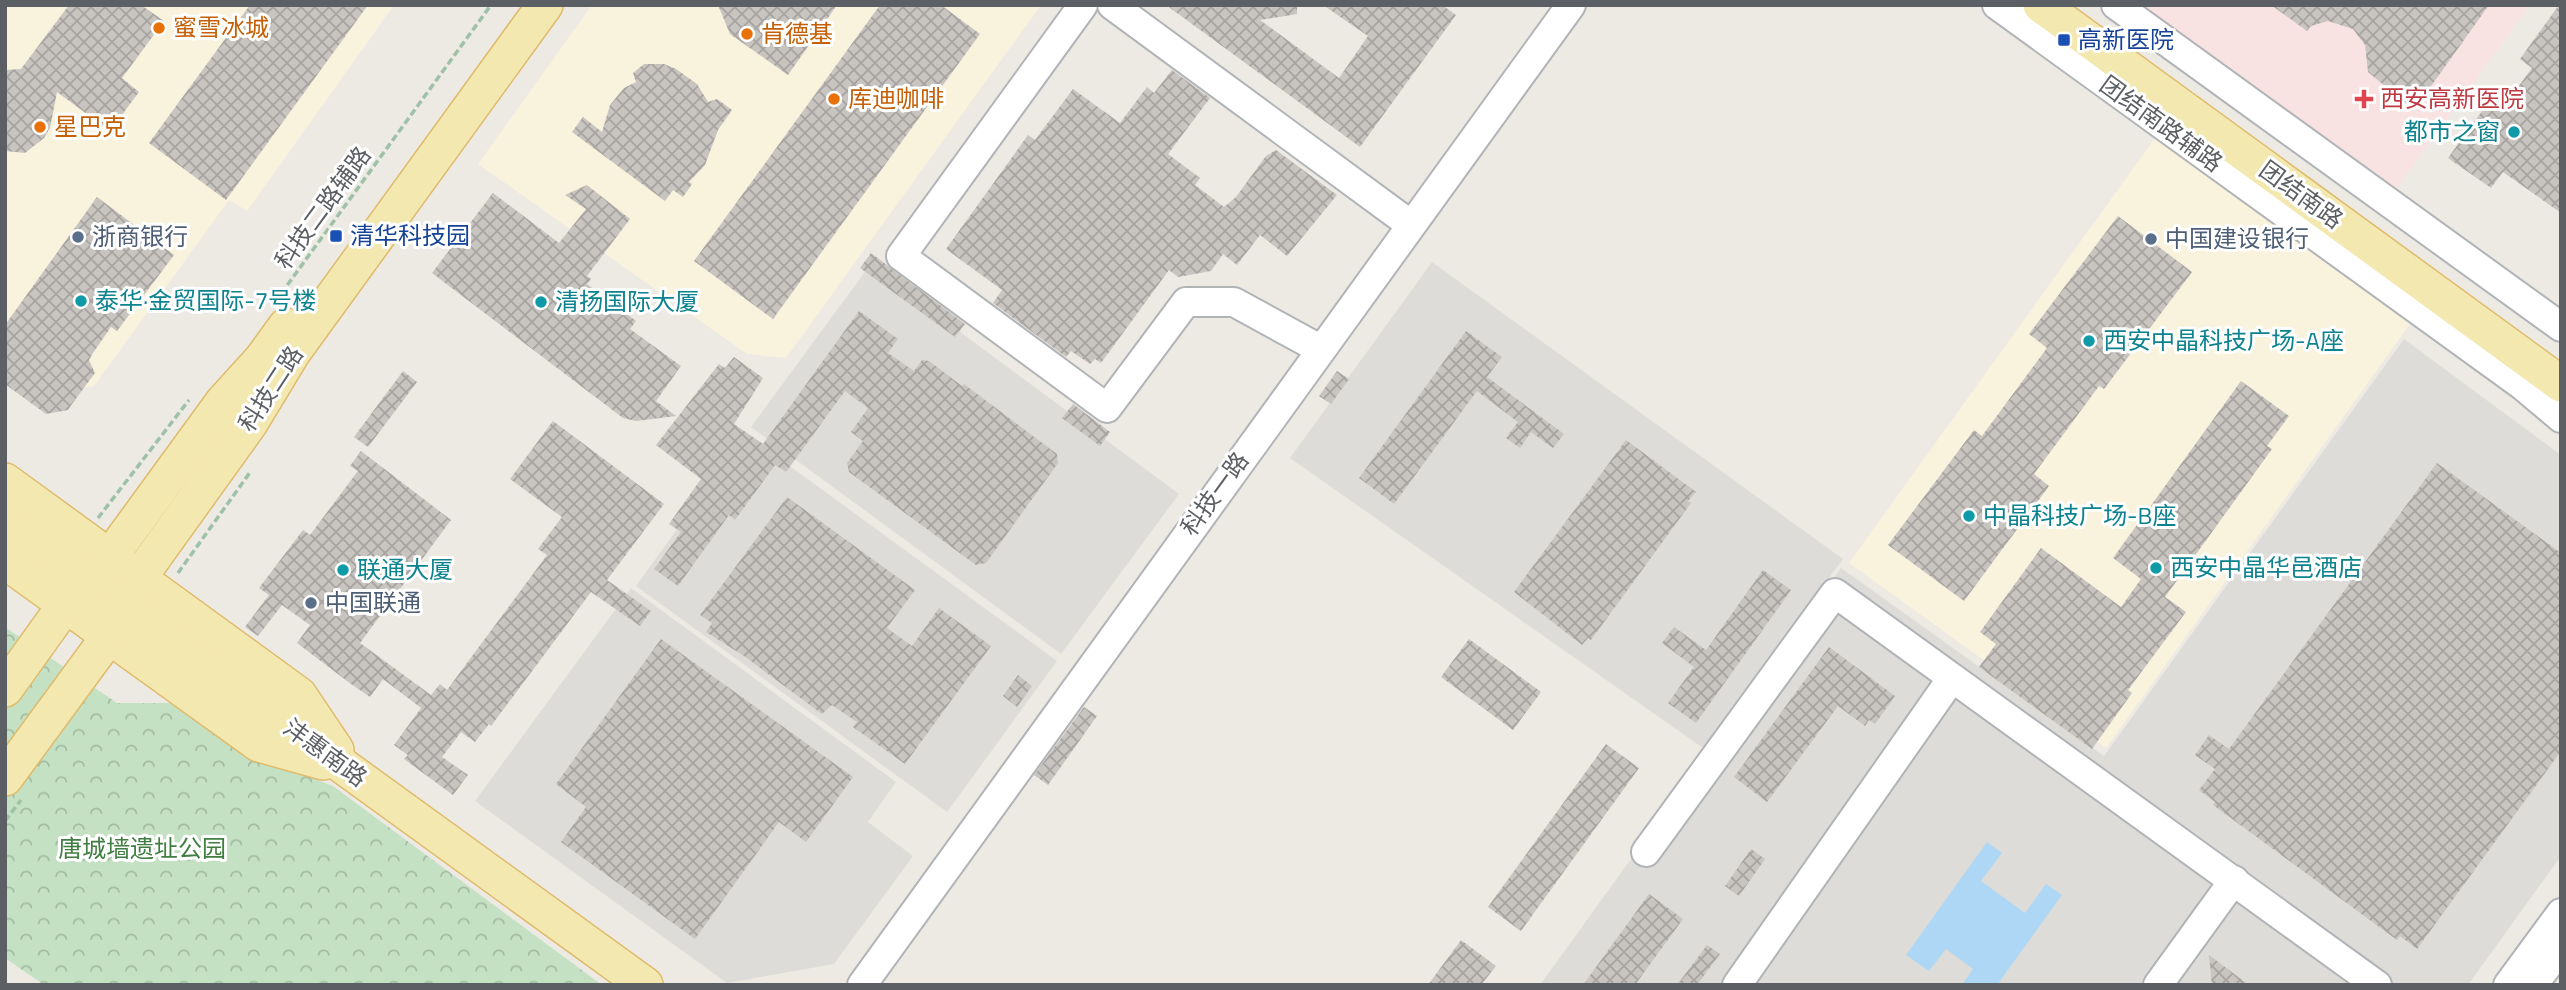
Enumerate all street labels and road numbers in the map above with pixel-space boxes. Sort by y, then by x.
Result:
street label: 团结南路辅路 [2093,66,2230,180]
street label: 科技二路辅路 [265,139,379,276]
street label: 团结南路 [2252,151,2351,237]
street label: 科技二路 [229,338,311,439]
street label: 科技一路 [1171,444,1257,543]
street label: 沣惠南路 [276,709,375,795]

